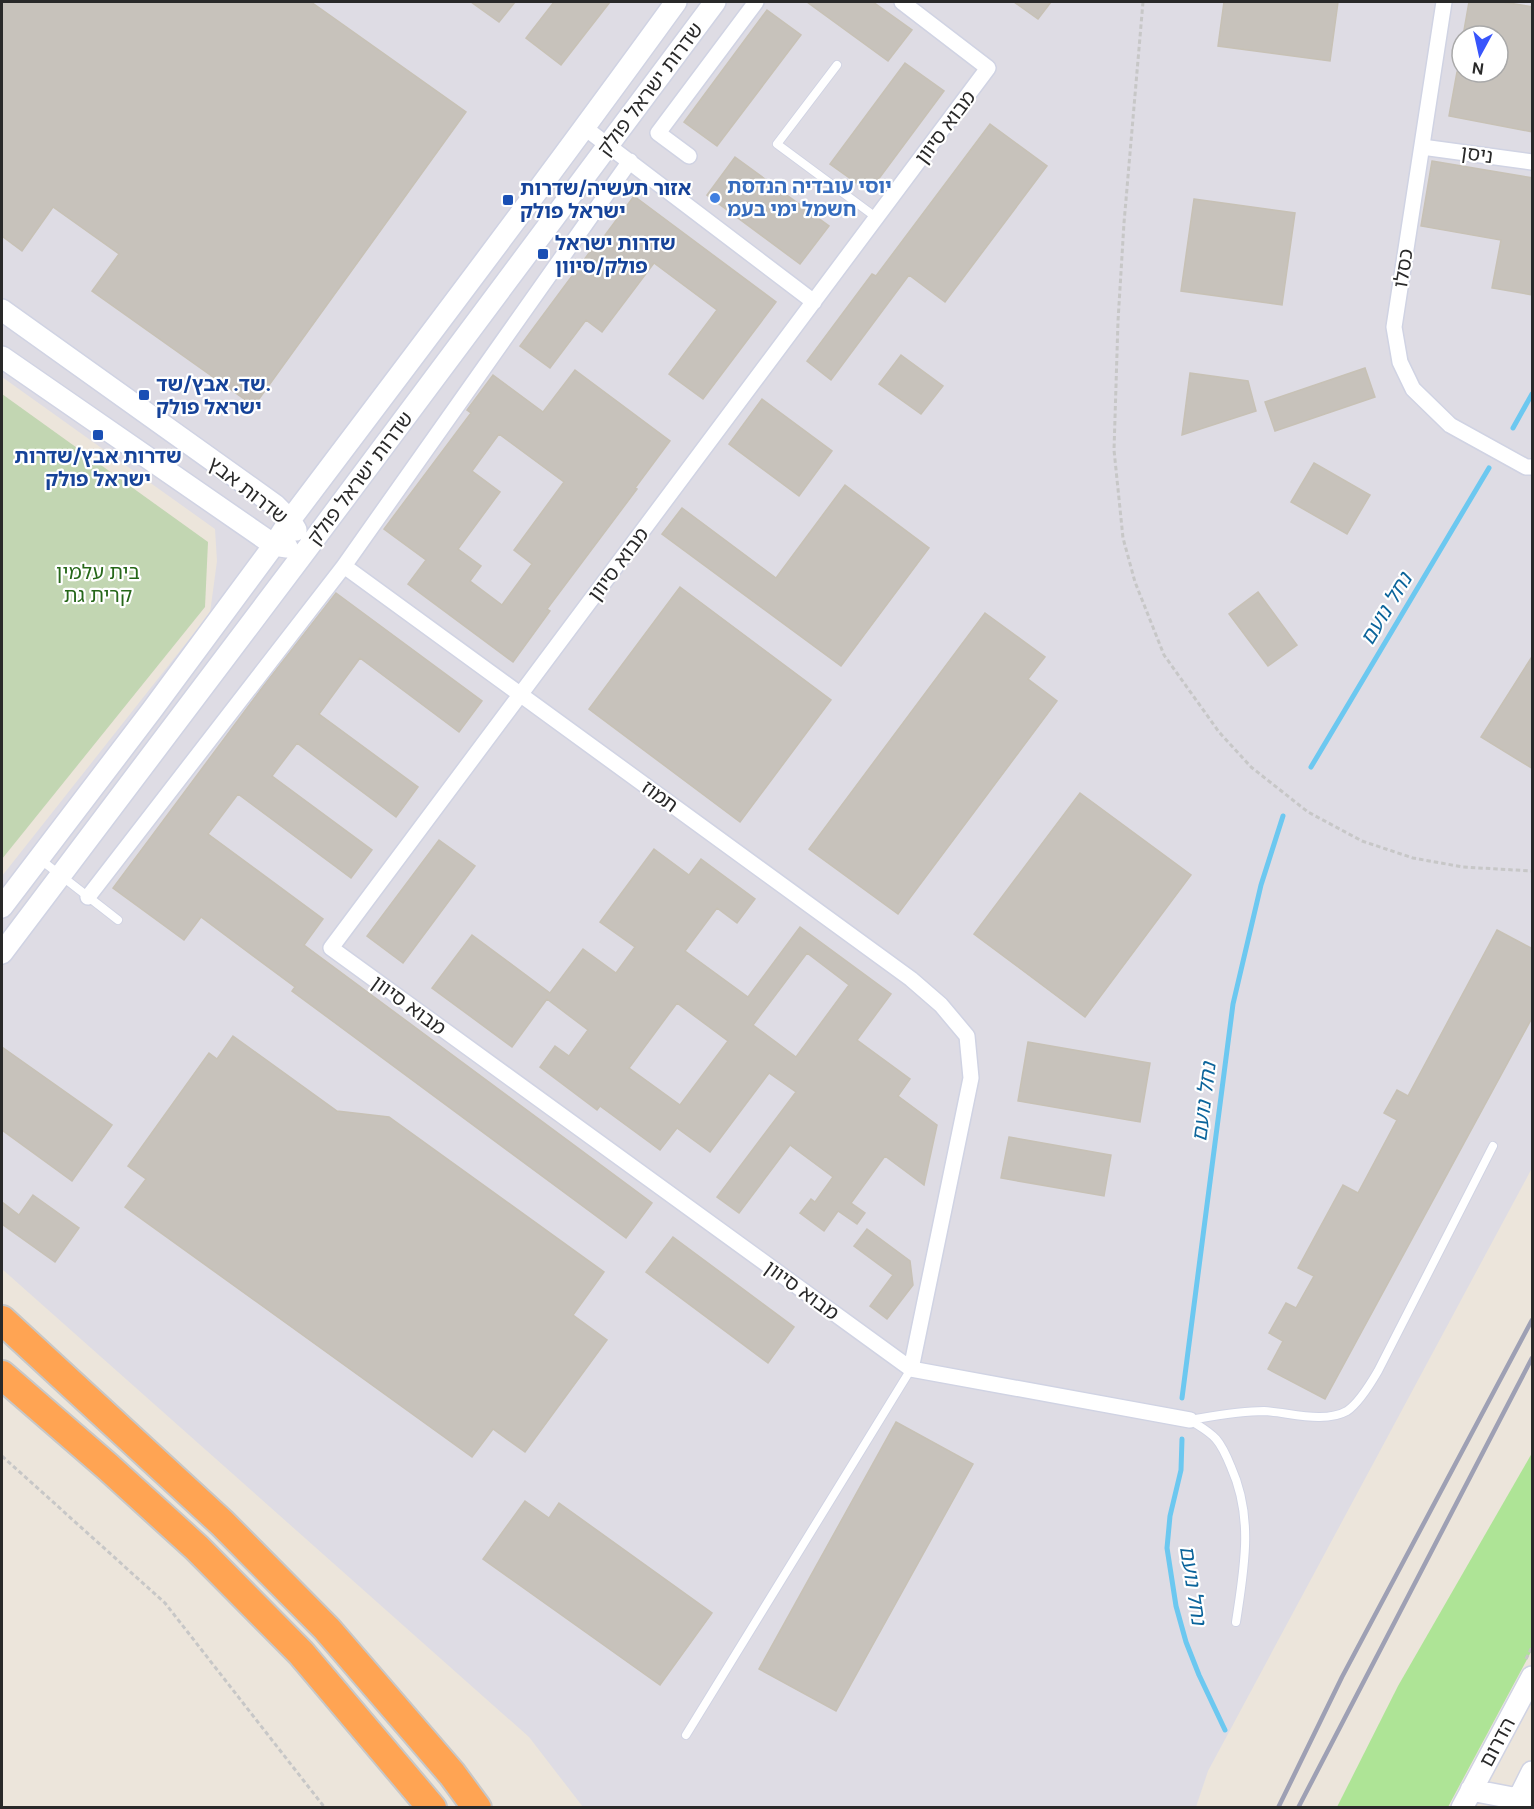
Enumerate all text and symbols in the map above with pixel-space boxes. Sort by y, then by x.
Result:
street label: שדרות ישראל פולק [591,17,709,161]
north arrow [1450,24,1510,84]
text: N [1471,57,1485,80]
street label: מבוא סיוון [909,85,981,169]
street label: ניסן [1459,139,1495,169]
place label: יוסי עובדיה הנדסת חשמל ימי בעמ [727,173,892,222]
place label: אזור תעשיה/שדרות ישראל פולק [520,175,691,224]
marker: יוסי עובדיה הנדסת חשמל ימי בעמ [708,191,722,205]
marker: אזור תעשיה/שדרות ישראל פולק [501,193,515,207]
place label: שדרות ישראל פולק/סיוון [555,230,676,279]
marker: שדרות ישראל פולק/סיוון [536,247,550,261]
street label: כסלו [1387,247,1419,289]
place label: שד. אבץ/שד. ישראל פולק [156,371,271,420]
marker: שד. אבץ/שד. ישראל פולק [137,388,151,402]
street label: שדרות ישראל פולק [301,406,419,550]
marker: שדרות אבץ/שדרות ישראל פולק [91,428,105,442]
place label: שדרות אבץ/שדרות ישראל פולק [14,443,182,492]
street label: שדרות אבץ [203,451,293,529]
street label: מבוא סיוון [582,522,654,606]
park label: בית עלמין קרית גת [56,559,140,608]
water label: נחל נועם [1353,566,1420,650]
street label: תמוז [637,774,683,818]
street label: מבוא סיוון [367,969,451,1041]
water label: נחל נועם [1185,1059,1223,1143]
street label: מבוא סיוון [760,1254,844,1326]
water label: נחל נועם [1173,1543,1213,1629]
street label: הדרום [1473,1713,1521,1771]

